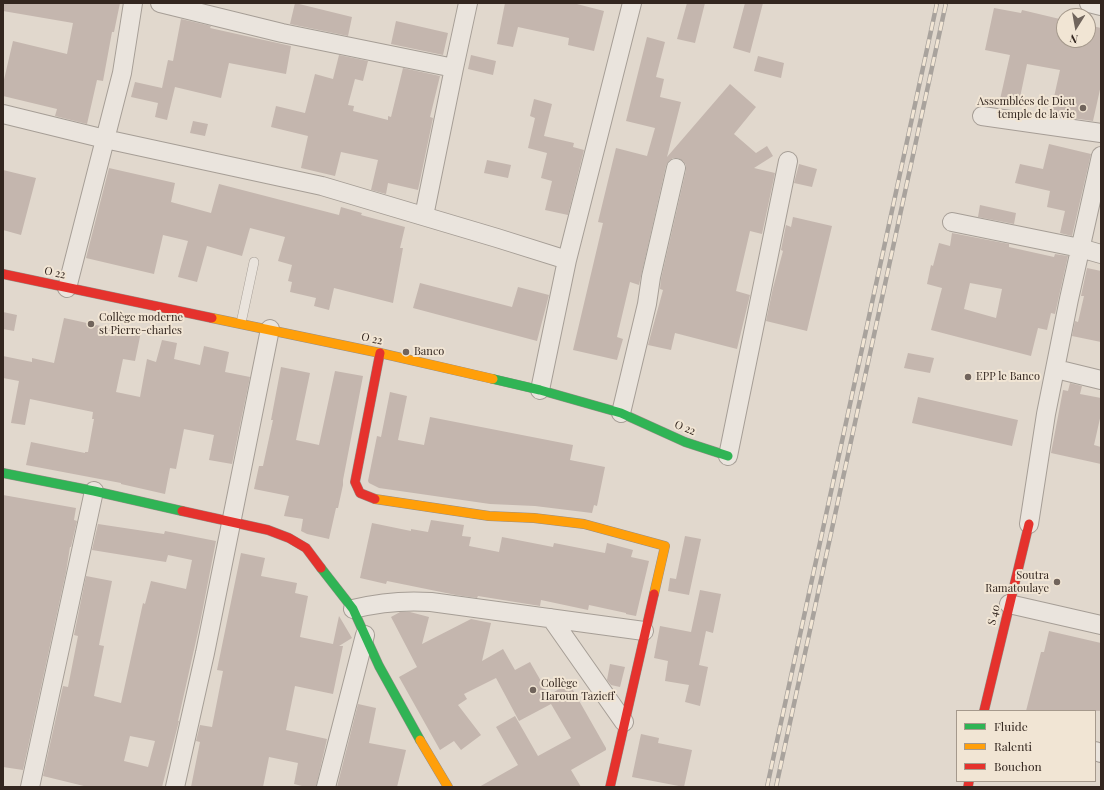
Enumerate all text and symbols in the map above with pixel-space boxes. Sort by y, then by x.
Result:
north arrow [1056,8,1096,48]
text: N [1068,31,1079,47]
place label: Assemblées de Dieu temple de la vie [977,95,1075,121]
marker: Assemblées de Dieu temple de la vie [1078,103,1088,113]
street label: O 22 [43,264,67,282]
place label: Collège moderne st Pierre-charles [99,311,183,337]
marker: Collège moderne st Pierre-charles [86,319,96,329]
street label: O 22 [360,330,384,348]
place label: Banco [414,345,444,359]
marker: Banco [401,347,411,357]
place label: EPP le Banco [976,370,1040,384]
marker: EPP le Banco [963,372,973,382]
street label: O 22 [673,418,697,438]
place label: Soutra Ramatoulaye [985,569,1049,595]
marker: Soutra Ramatoulaye [1052,577,1062,587]
street label: S 40 [985,603,1003,627]
place label: Collège Haroun Tazieff [541,677,615,703]
marker: Collège Haroun Tazieff [528,685,538,695]
legend [956,710,1096,782]
text: Fluide [994,718,1028,734]
text: Ralenti [994,738,1032,754]
text: Bouchon [994,758,1042,774]

